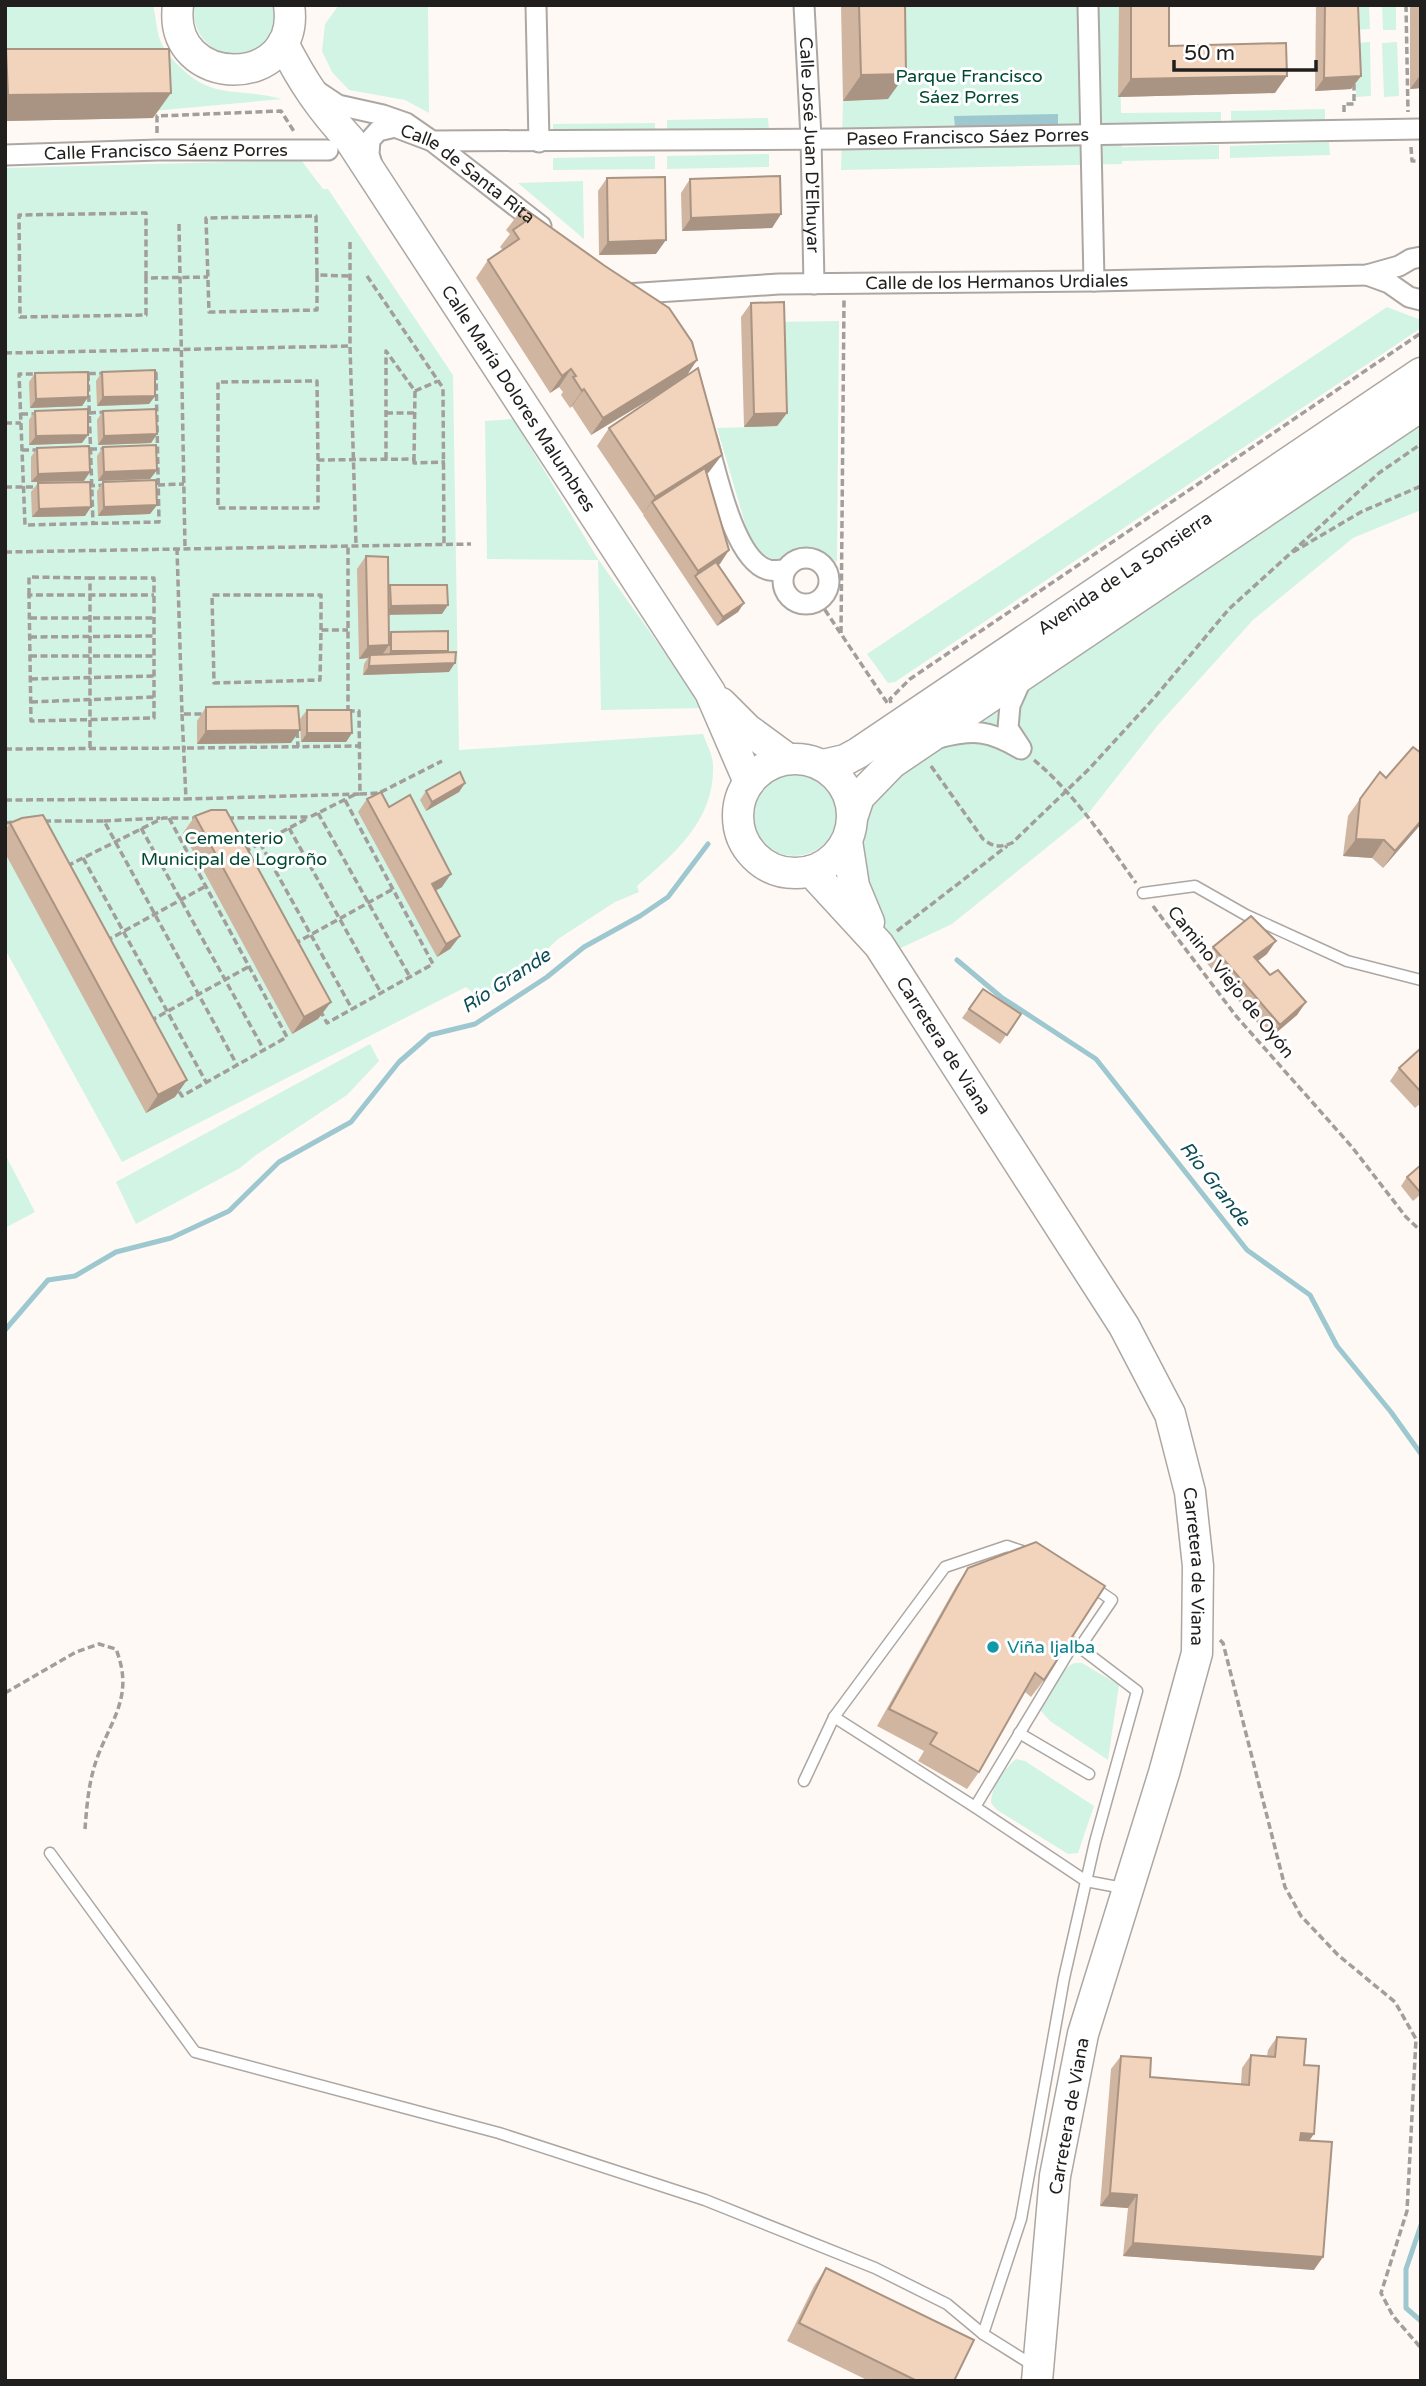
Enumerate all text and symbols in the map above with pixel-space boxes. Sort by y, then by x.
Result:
scale bar [1174,28,1316,72]
street label: Calle José Juan D'Elhuyar [795,36,824,253]
text: 50 m [1184,41,1235,66]
park label: Parque Francisco Sáez Porres [895,65,1043,108]
street label: Calle de Santa Rita [397,119,539,228]
street label: Paseo Francisco Sáez Porres [846,124,1089,150]
street label: Calle Francisco Sáenz Porres [44,139,288,165]
street label: Calle de los Hermanos Urdiales [865,269,1128,294]
street label: Calle María Dolores Malumbres [437,281,601,516]
street label: Avenida de La Sonsierra [1033,506,1216,640]
park label: Cementerio Municipal de Logroño [141,827,327,870]
street label: Camino Viejo de Oyón [1163,901,1299,1063]
water label: Río Grande [457,943,556,1018]
street label: Carretera de Viana [891,973,996,1118]
water label: Río Grande [1175,1137,1256,1232]
street label: Carretera de Viana [1179,1486,1209,1646]
place label: Viña Ijalba [1007,1636,1095,1658]
marker: Viña Ijalba [985,1639,1001,1655]
street label: Carretera de Viana [1044,2036,1094,2196]

